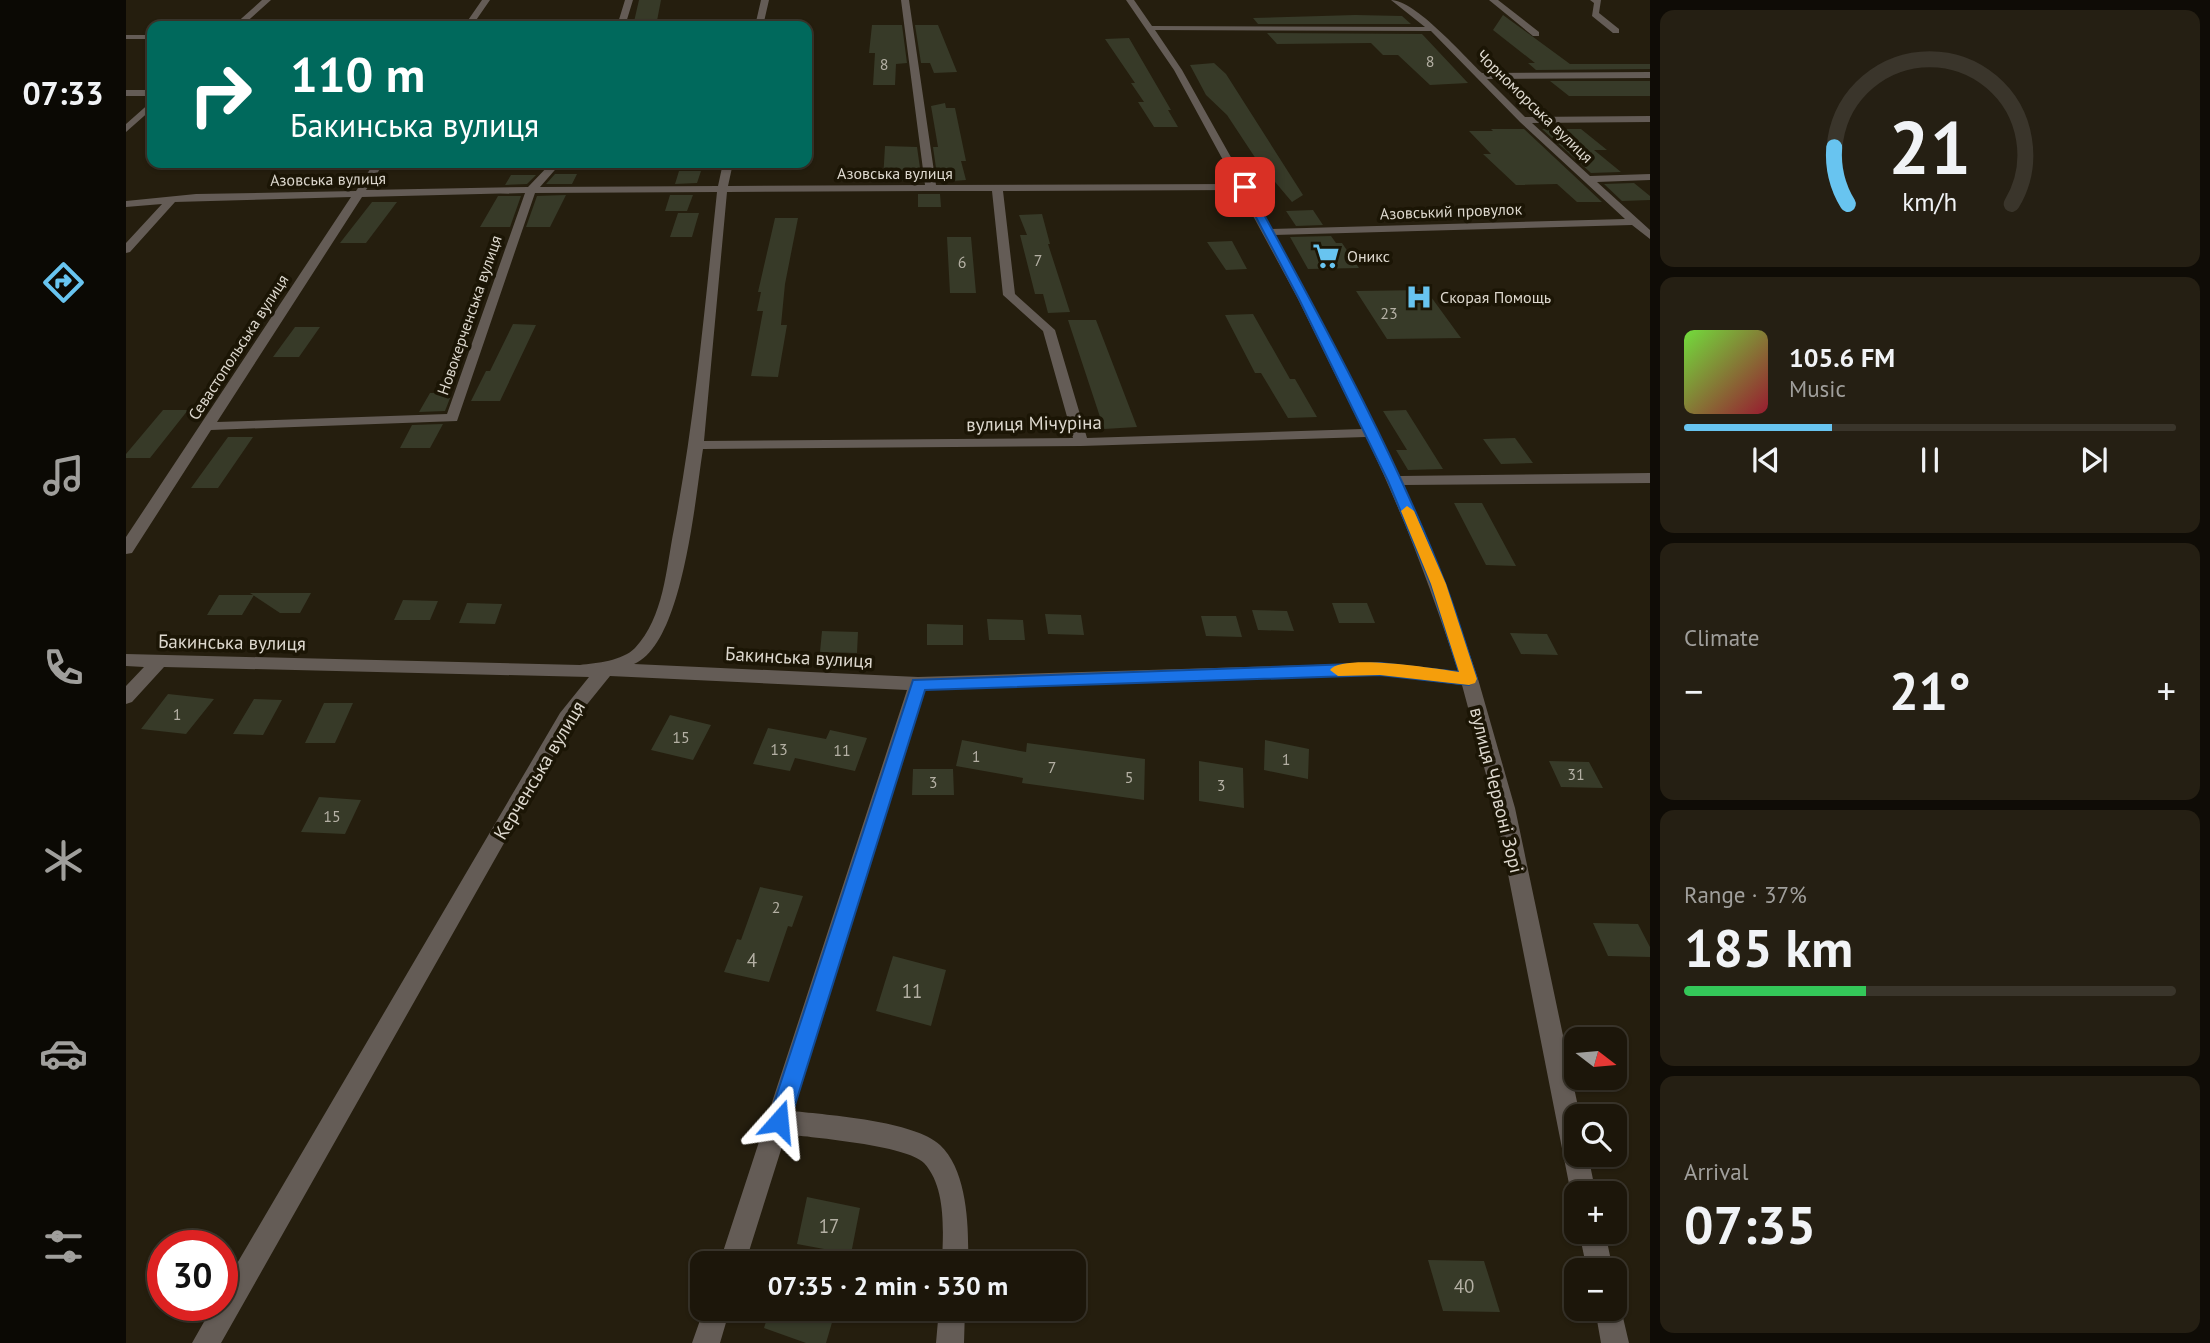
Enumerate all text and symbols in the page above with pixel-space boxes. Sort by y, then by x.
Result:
text: 110 m [290,42,425,106]
street label: Чорноморська вулиця [1472,45,1598,167]
icon: right [175,49,266,140]
house number: 8 [1426,51,1434,71]
house number: 8 [880,54,888,74]
text: 07:33 [22,72,104,114]
text: 21 [1889,101,1971,195]
text: Бакинська вулиця [290,104,539,146]
pin [1215,157,1275,217]
street label: Азовська вулиця [837,163,953,183]
street label: Азовська вулиця [270,168,386,190]
icon: arrive [1226,168,1264,206]
text: km/h [1903,186,1957,218]
street label: Азовський провулок [1380,199,1523,223]
street label: Новокерченська вулиця [432,232,506,398]
supermarket icon: Оникс [1311,241,1341,271]
place label: Оникс [1347,246,1390,266]
house number: 7 [1034,250,1042,270]
house number: 6 [958,252,966,272]
icon: directions [39,258,88,307]
street label: Севастопольська вулиця [183,270,293,424]
hospital icon: Скорая Помощь [1404,282,1434,312]
place label: Скорая Помощь [1440,287,1551,307]
house number: 23 [1380,303,1398,323]
text: 105.6 FM [1789,341,1895,374]
text: Music [1789,374,1846,403]
street label: вулиця Мічуріна [966,410,1102,436]
icon: previous [1747,441,1785,479]
icon: pause [1911,441,1949,479]
icon: next [2075,441,2113,479]
icon: music [39,451,88,500]
text: Climate [1684,623,1759,652]
street label: Бакинська вулиця [158,629,306,655]
street label: Бакинська вулиця [724,641,874,673]
icon: phone [39,643,88,692]
text: 21° [1889,657,1971,724]
text: − [1684,666,1703,715]
text: + [2157,666,2176,715]
street label: Керченська вулиця [488,696,590,844]
house number: 1 [173,704,181,724]
street label: вулиця Червоні Зорі [1465,705,1529,875]
house number: 15 [672,727,690,747]
house number: 13 [770,739,788,759]
house number: 11 [833,740,851,760]
house number: 1 [972,746,980,766]
house number: 1 [1282,749,1290,769]
house number: 7 [1048,757,1056,777]
house number: 31 [1567,764,1585,784]
house number: 5 [1125,767,1133,787]
house number: 3 [929,772,937,792]
house number: 3 [1217,775,1225,795]
house number: 15 [323,806,341,826]
icon: climate [39,836,88,885]
text: Range · 37% [1684,880,1807,909]
house number: 2 [772,897,780,917]
text: 185 km [1684,914,1853,981]
house number: 4 [747,948,757,972]
house number: 11 [902,979,922,1003]
north arrow [1564,1027,1628,1090]
map controls [1564,1027,1627,1321]
icon: car [39,1029,88,1078]
position arrow [742,1084,816,1158]
button: search [1564,1104,1627,1167]
text: Arrival [1684,1157,1748,1186]
button: + [1564,1181,1627,1244]
text: 07:35 [1684,1191,1816,1258]
house number: 17 [819,1214,839,1238]
icon: filters [39,1222,88,1271]
speed limit sign: 30 [147,1230,238,1321]
button: − [1564,1258,1627,1321]
text: 07:35 · 2 min · 530 m [768,1269,1008,1302]
house number: 40 [1454,1274,1474,1298]

